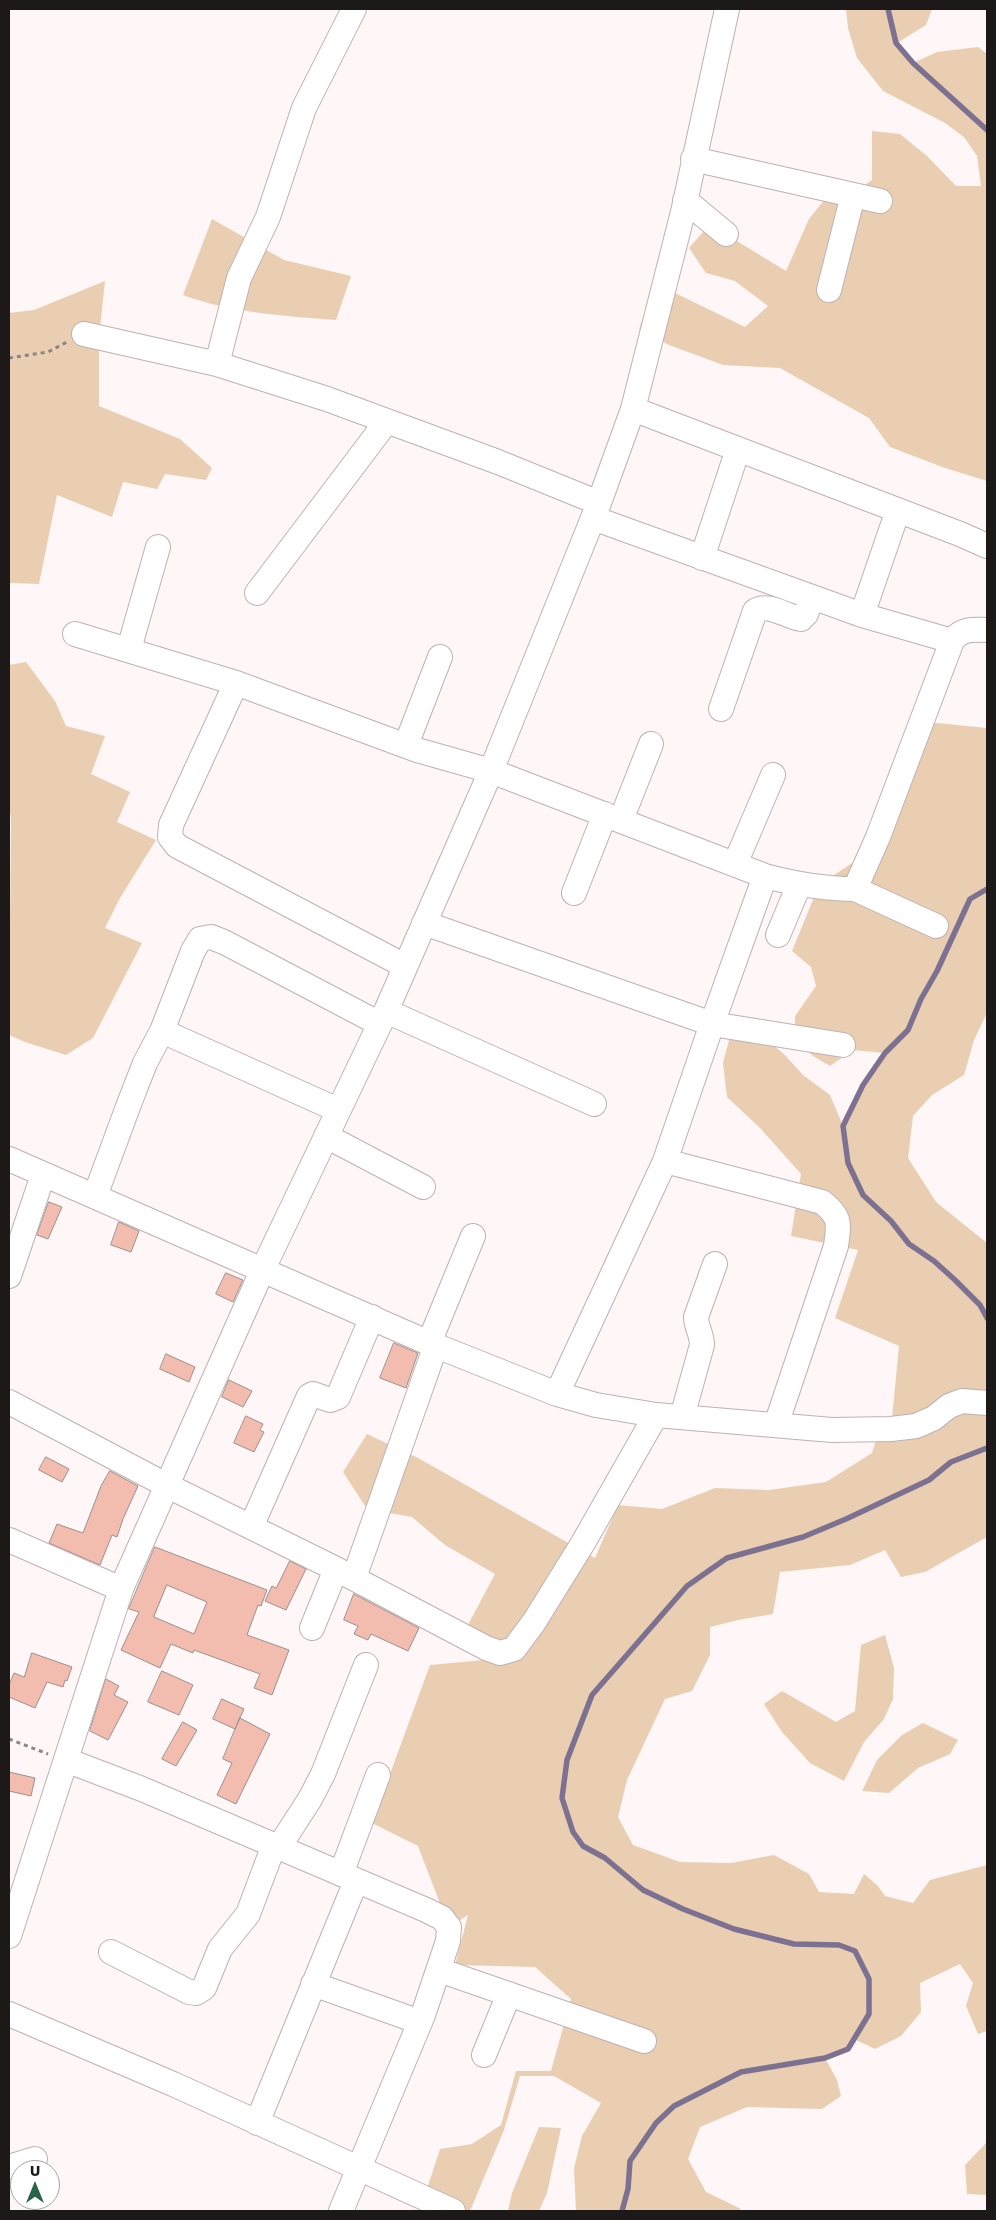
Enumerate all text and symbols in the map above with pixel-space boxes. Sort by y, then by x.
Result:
north arrow [10,2160,60,2210]
text: U [30,2162,40,2179]

